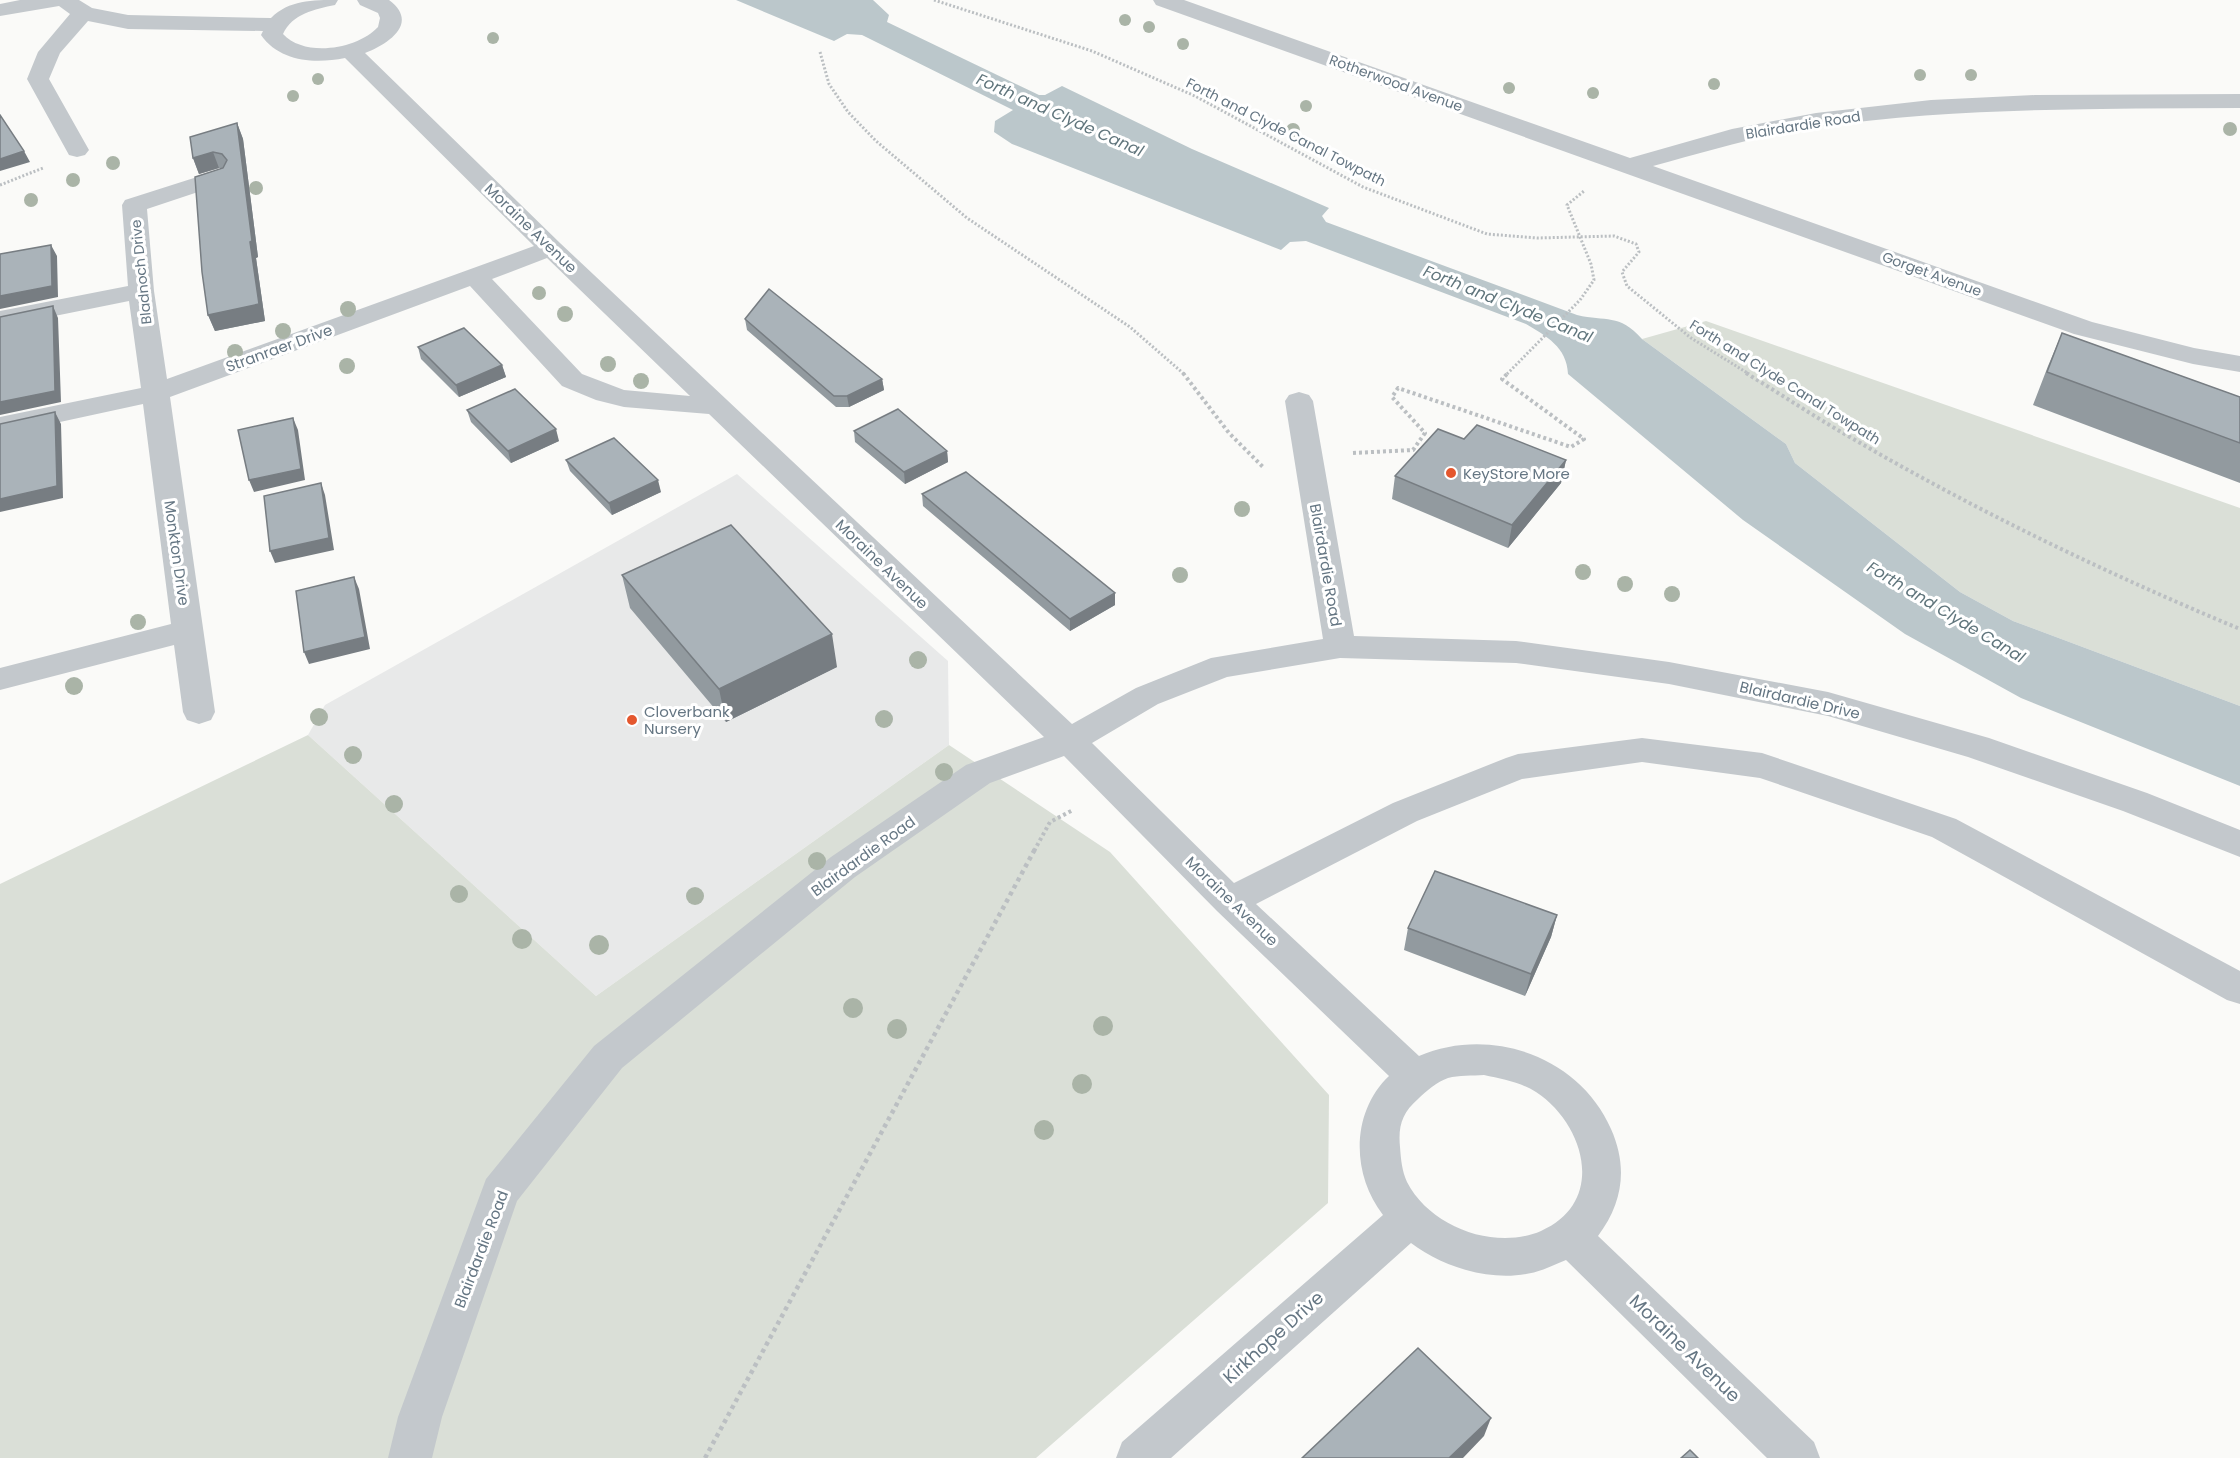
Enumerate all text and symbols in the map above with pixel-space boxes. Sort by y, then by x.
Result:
street label: Rotherwood Avenue [1327,50,1466,117]
water label: Forth and Clyde Canal [973,68,1147,162]
street label: Forth and Clyde Canal Towpath [1183,73,1389,191]
street label: Blairdardie Road [1744,106,1862,144]
street label: Moraine Avenue [480,178,582,278]
street label: Bladnoch Drive [126,218,156,325]
street label: Gorget Avenue [1879,247,1985,301]
water label: Forth and Clyde Canal [1420,259,1596,349]
street label: Forth and Clyde Canal Towpath [1686,315,1884,449]
street label: Stranraer Drive [223,319,335,377]
place label: KeyStore More [1463,463,1570,484]
marker: KeyStore More [1444,466,1458,480]
street label: Monkton Drive [159,499,195,607]
street label: Blairdardie Road [1305,502,1347,628]
street label: Moraine Avenue [831,514,933,614]
water label: Forth and Clyde Canal [1863,556,2029,668]
street label: Blairdardie Drive [1738,676,1862,724]
place label: Cloverbank Nursery [644,701,730,739]
marker: Cloverbank Nursery [625,713,639,727]
street label: Blairdardie Road [807,811,919,901]
street label: Moraine Avenue [1181,851,1283,951]
street label: Blairdardie Road [449,1187,513,1311]
street label: Kirkhope Drive [1217,1285,1329,1389]
street label: Moraine Avenue [1624,1289,1746,1407]

